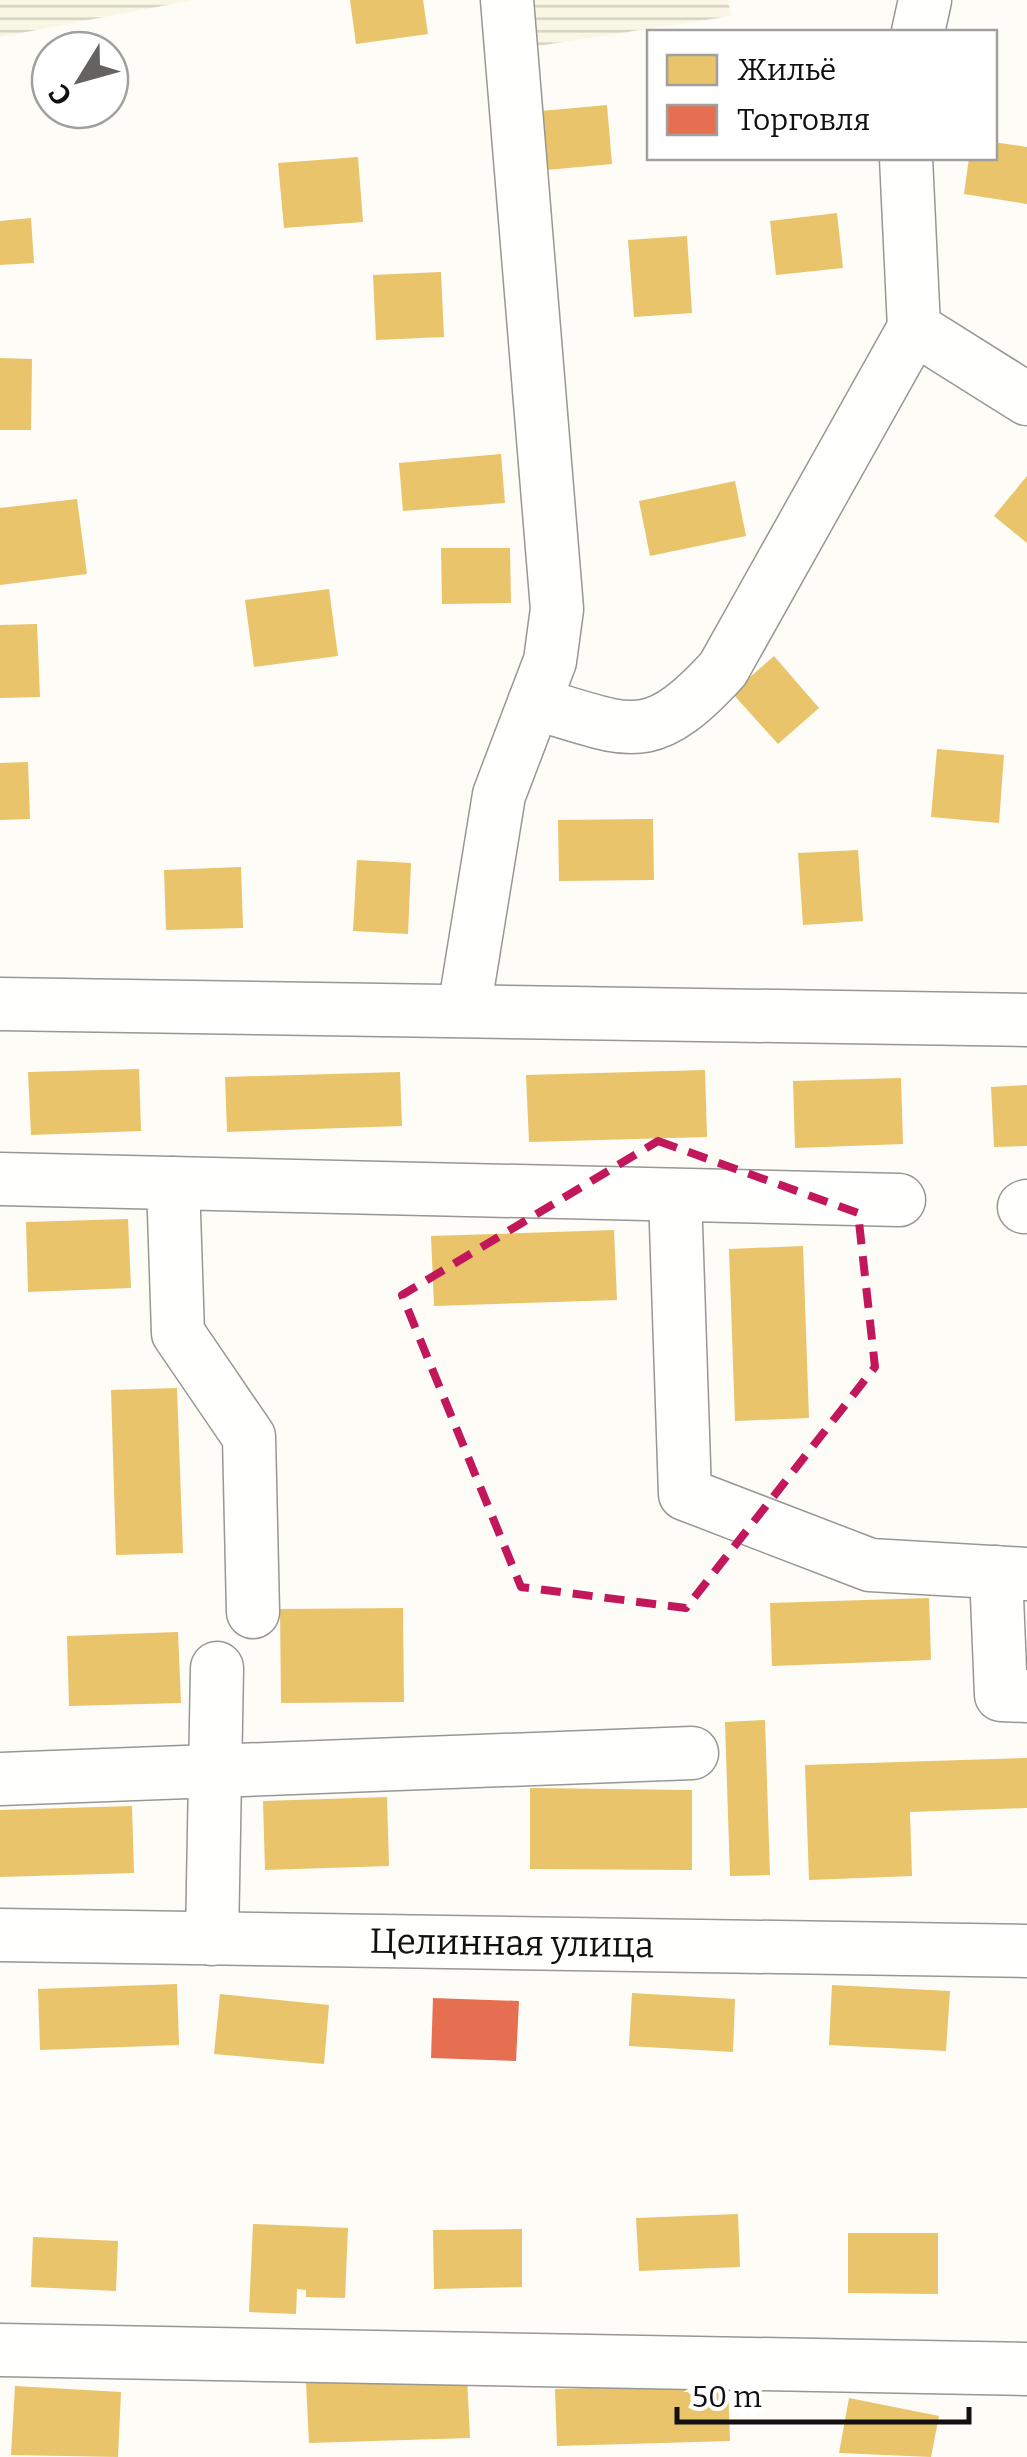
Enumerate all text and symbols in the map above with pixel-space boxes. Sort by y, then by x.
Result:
north arrow [30,30,130,130]
legend [647,30,997,160]
text: Жильё [737,52,836,88]
text: С [42,78,79,112]
text: Торговля [737,102,870,138]
street label: Целинная улица [369,1920,654,1966]
scale bar [677,2362,970,2424]
text: 50 m [692,2379,762,2415]

